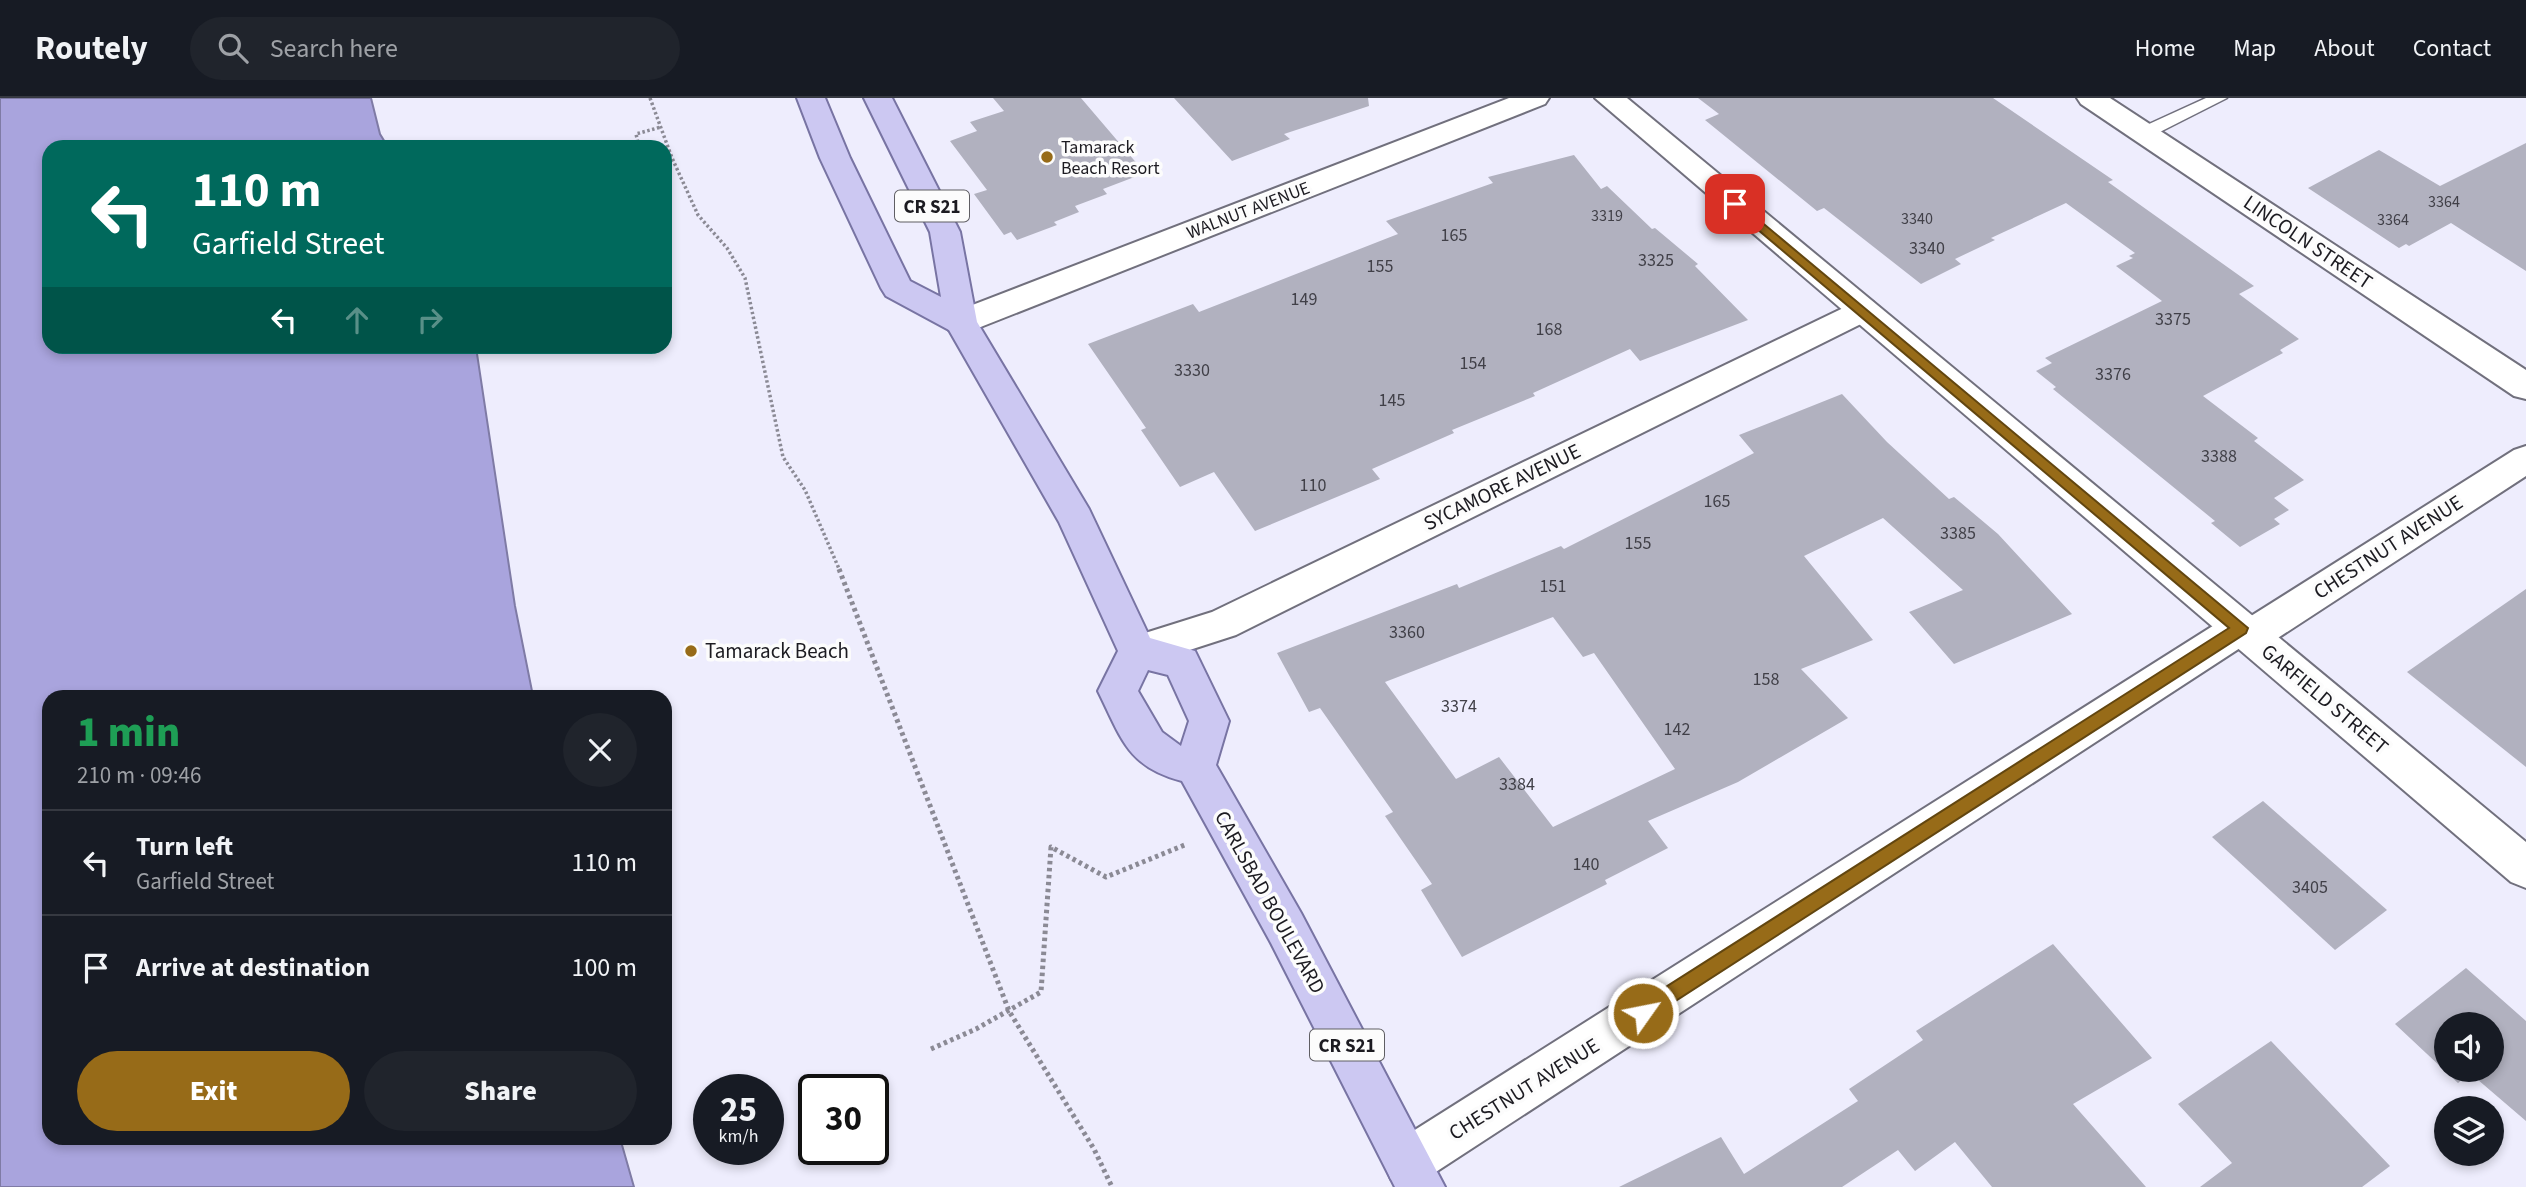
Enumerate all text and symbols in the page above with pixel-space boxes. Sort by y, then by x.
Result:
search box [190,17,680,80]
text: Routely [35,25,148,72]
icon: search [214,29,252,67]
text: Search here [270,30,398,67]
text: Home [2135,31,2195,66]
text: Map [2233,31,2276,66]
text: About [2314,31,2375,66]
text: Contact [2413,31,2491,66]
place label: Tamarack Beach Resort [1061,135,1160,181]
marker: Tamarack Beach Resort [1039,149,1055,165]
text: 110 m [192,156,321,226]
icon: left [77,168,168,259]
pin [1705,174,1765,234]
street label: WALNUT AVENUE [1183,175,1313,245]
icon: arrive [1716,185,1754,223]
street label: LINCOLN STREET [2237,188,2379,296]
road number: CR S21 [895,190,969,222]
house number: 3364 [2428,191,2460,213]
house number: 3319 [1591,205,1623,227]
house number: 3340 [1901,208,1933,230]
house number: 3364 [2377,209,2409,231]
text: Garfield Street [192,221,385,267]
house number: 165 [1441,223,1467,248]
house number: 3340 [1909,236,1945,261]
house number: 3325 [1638,248,1674,273]
house number: 155 [1367,254,1393,279]
house number: 149 [1291,287,1317,312]
icon: left [265,301,303,339]
icon: ahead [338,301,376,339]
icon: right [411,301,449,339]
house number: 3375 [2155,307,2191,332]
house number: 168 [1536,317,1562,342]
house number: 154 [1460,351,1486,376]
house number: 3330 [1174,358,1210,383]
house number: 3376 [2095,362,2131,387]
house number: 145 [1379,388,1405,413]
street label: SYCAMORE AVENUE [1418,436,1586,538]
house number: 3388 [2201,444,2237,469]
house number: 110 [1300,473,1326,498]
street label: CHESTNUT AVENUE [2307,487,2469,607]
house number: 165 [1704,489,1730,514]
house number: 3385 [1940,521,1976,546]
house number: 155 [1625,531,1651,556]
house number: 151 [1540,574,1566,599]
house number: 3360 [1389,620,1425,645]
place label: Tamarack Beach [705,636,849,666]
street label: GARFIELD STREET [2255,637,2395,761]
marker: Tamarack Beach [683,643,699,659]
house number: 158 [1753,667,1779,692]
house number: 3374 [1441,694,1477,719]
text: 1 min [77,703,180,763]
button: close [563,713,637,787]
house number: 142 [1664,717,1690,742]
text: 210 m · 09:46 [77,759,201,792]
house number: 3384 [1499,772,1535,797]
street label: CARLSBAD BOULEVARD [1207,805,1333,999]
text: Turn left [136,828,233,865]
icon: left [77,844,115,882]
text: 110 m [571,844,637,881]
house number: 140 [1573,852,1599,877]
text: Garfield Street [136,865,274,898]
house number: 3405 [2292,875,2328,900]
icon: arrive [77,949,115,987]
text: Arrive at destination [136,949,370,986]
text: 100 m [571,949,637,986]
position arrow [1606,976,1680,1050]
map controls [2434,1012,2504,1166]
button: sound [2434,1012,2504,1082]
road number: CR S21 [1310,1029,1384,1060]
street label: CHESTNUT AVENUE [1443,1031,1605,1147]
button: Exit [77,1051,350,1131]
button: Share [364,1051,637,1131]
speed limit sign: 30 [798,1074,889,1165]
text: 25 [720,1085,757,1135]
button: layers [2434,1096,2504,1166]
text: km/h [719,1124,758,1149]

